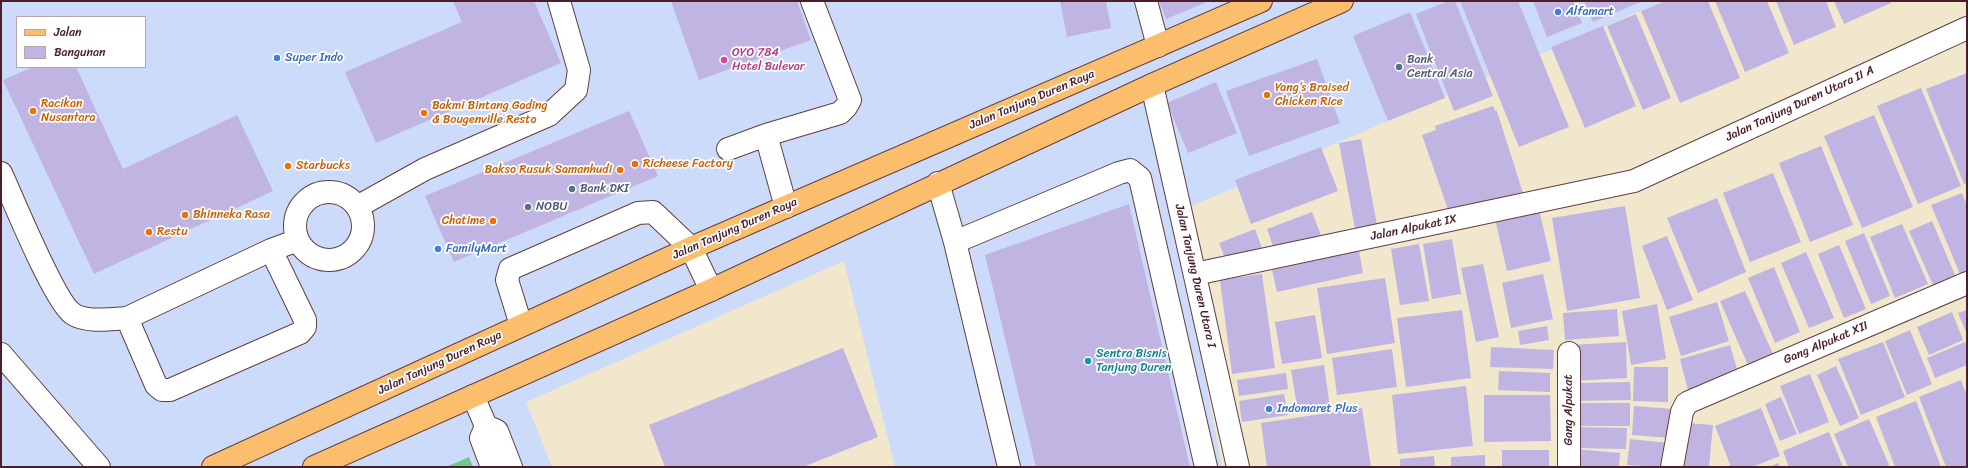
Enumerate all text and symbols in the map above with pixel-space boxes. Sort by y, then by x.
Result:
place label: Alfamart [1566,5,1614,19]
marker: Alfamart [1553,7,1563,17]
legend [16,16,146,68]
text: Jalan [54,21,82,43]
text: Bangunan [54,41,106,63]
place label: OYO 784 Hotel Bulevar [732,46,805,74]
place label: Super Indo [285,51,343,65]
marker: Super Indo [272,53,282,63]
place label: Bank Central Asia [1407,53,1473,81]
marker: OYO 784 Hotel Bulevar [719,55,729,65]
marker: Bank Central Asia [1394,62,1404,72]
street label: Jalan Tanjung Duren Utara II A [1724,63,1876,145]
street label: Jalan Tanjung Duren Raya [967,67,1097,133]
place label: Yang‘s Braised Chicken Rice [1275,81,1349,109]
marker: Yang‘s Braised Chicken Rice [1262,90,1272,100]
place label: Racikan Nusantara [41,97,96,125]
place label: Bakmi Bintang Gading & Bougenville Resto [432,99,548,127]
marker: Racikan Nusantara [28,106,38,116]
marker: Bakmi Bintang Gading & Bougenville Resto [419,108,429,118]
place label: Richeese Factory [643,157,733,171]
place label: Starbucks [296,159,350,173]
marker: Richeese Factory [630,159,640,169]
marker: Starbucks [283,161,293,171]
place label: Bakso Rusuk Samanhudi [485,163,612,177]
marker: Bakso Rusuk Samanhudi [615,165,625,175]
place label: Bank DKI [580,182,629,196]
marker: Bank DKI [567,184,577,194]
street label: Jalan Tanjung Duren Raya [671,195,799,263]
place label: NOBU [536,200,568,214]
marker: NOBU [523,202,533,212]
street label: Jalan Tanjung Duren Utara I [1171,203,1219,349]
place label: Bhinneka Rasa [193,208,270,222]
marker: Bhinneka Rasa [180,210,190,220]
street label: Jalan Alpukat IX [1369,212,1459,244]
place label: Chatime [442,214,485,228]
marker: Chatime [488,216,498,226]
place label: Restu [157,225,188,239]
marker: Restu [144,227,154,237]
place label: FamilyMart [446,242,507,256]
marker: FamilyMart [433,244,443,254]
street label: Gang Alpukat XII [1782,319,1870,367]
street label: Jalan Tanjung Duren Raya [376,328,504,398]
place label: Sentra Bisnis Tanjung Duren [1096,347,1171,375]
marker: Sentra Bisnis Tanjung Duren [1083,356,1093,366]
street label: Gang Alpukat [1562,375,1576,445]
place label: Indomaret Plus [1277,402,1358,416]
marker: Indomaret Plus [1264,404,1274,414]

